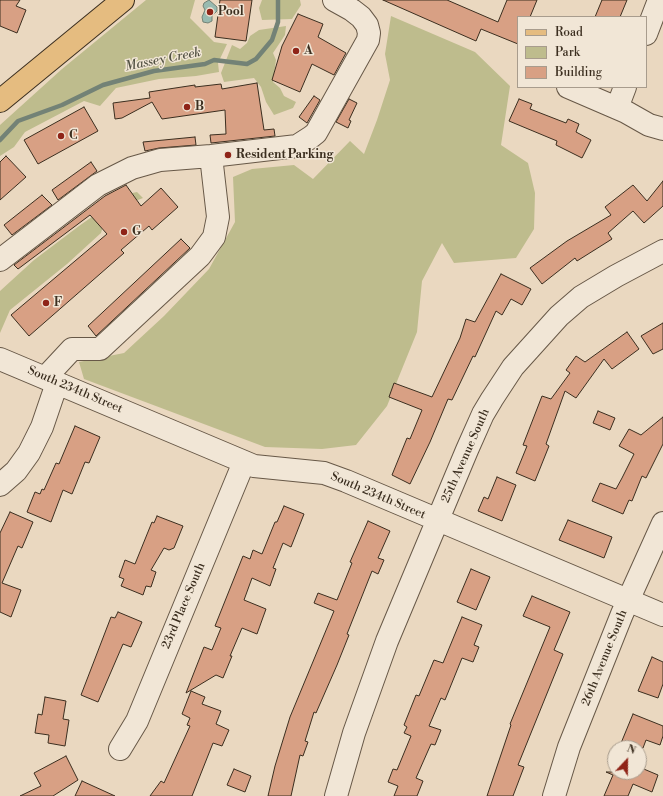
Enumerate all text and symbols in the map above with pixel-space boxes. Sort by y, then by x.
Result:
place label: Pool [218,5,244,19]
marker: Pool [205,7,215,17]
legend [517,16,647,88]
text: Road [555,25,583,40]
place label: A [304,44,313,58]
water label: Massey Creek [124,45,202,75]
text: Park [555,45,580,60]
marker: A [291,46,301,56]
text: Building [555,65,602,80]
place label: B [195,100,204,114]
marker: B [182,102,192,112]
place label: C [69,129,78,143]
marker: C [56,131,66,141]
place label: Resident Parking [236,148,333,162]
marker: Resident Parking [223,150,233,160]
place label: G [132,225,141,239]
marker: G [119,227,129,237]
place label: F [54,296,62,310]
marker: F [41,298,51,308]
street label: South 234th Street [25,363,125,417]
street label: 25th Avenue South [439,407,493,505]
street label: South 234th Street [328,469,428,523]
street label: 23rd Place South [159,561,209,651]
street label: 26th Avenue South [579,608,631,708]
north arrow [607,740,647,780]
text: N [624,742,638,758]

